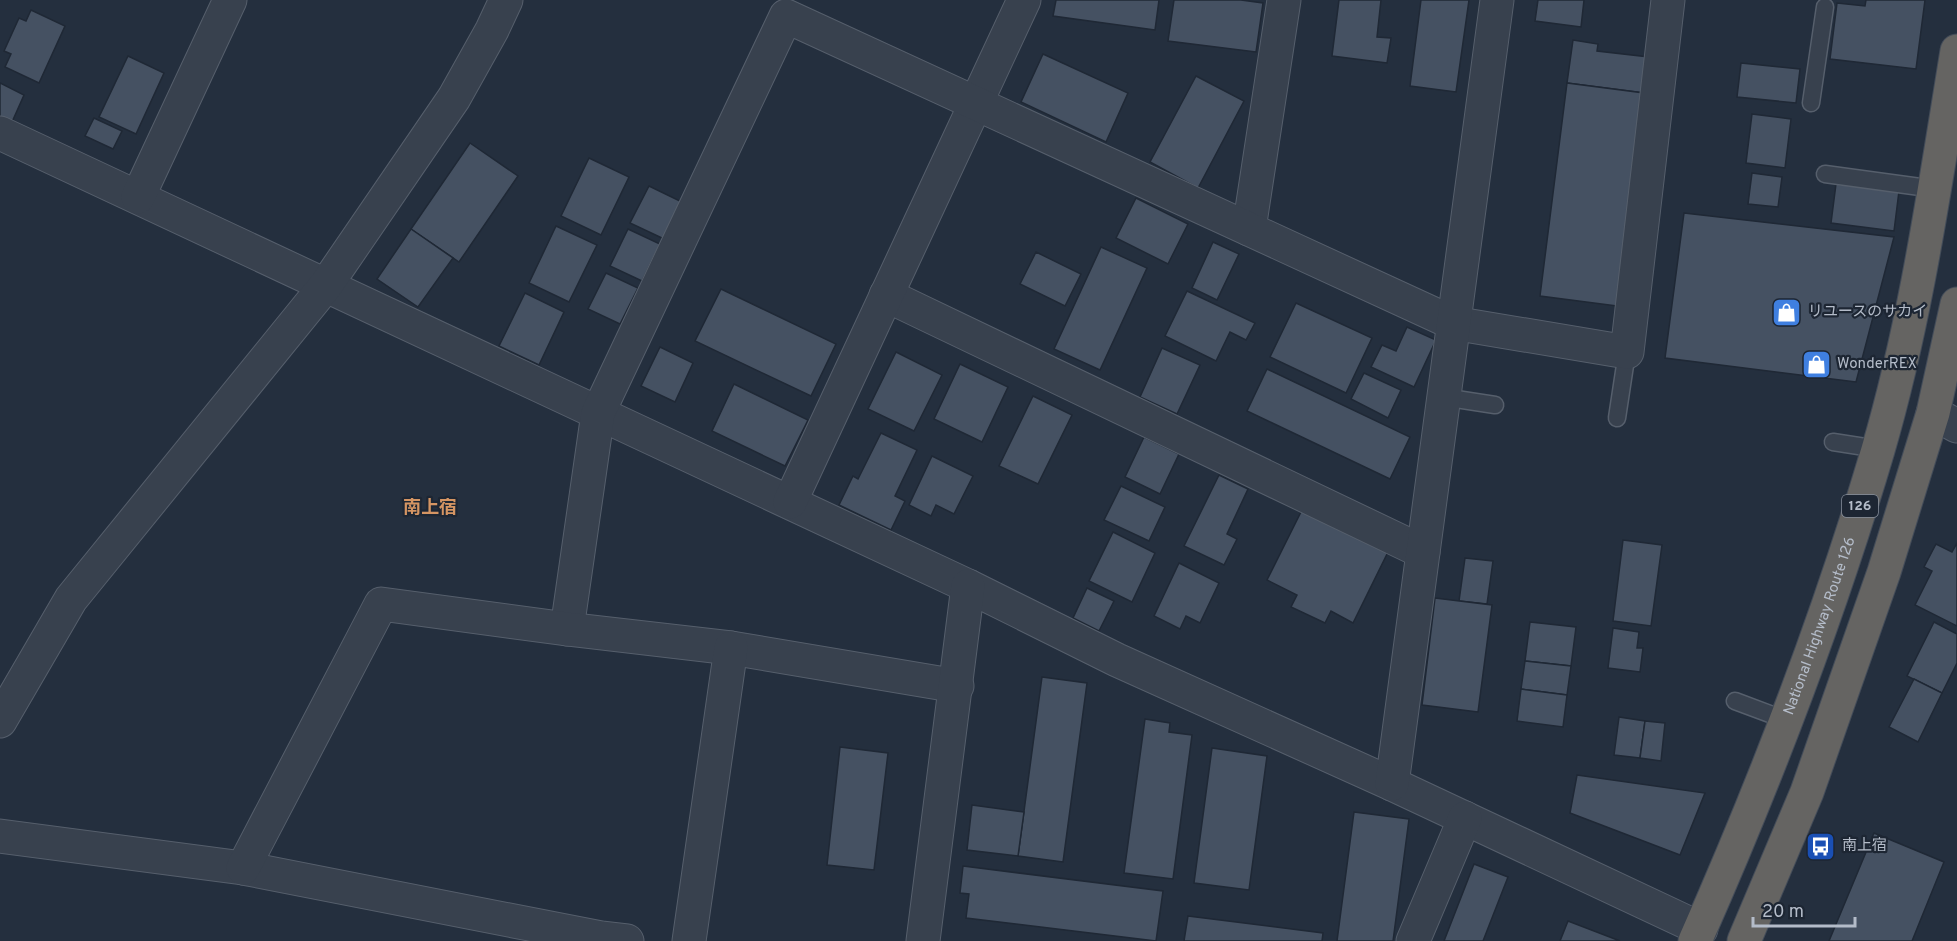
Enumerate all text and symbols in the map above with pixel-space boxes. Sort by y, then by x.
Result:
shop icon: リユースのサカイ [1771,296,1803,328]
place label: リユースのサカイ [1808,303,1927,322]
shop icon: WonderREX [1800,348,1832,380]
place label: WonderREX [1837,355,1917,374]
road number: 126 [1842,495,1878,517]
district label: 南上宿 [403,497,457,520]
street label: National Highway Route 126 [1780,534,1860,718]
bus stop icon: 南上宿 [1805,830,1837,862]
place label: 南上宿 [1842,837,1887,856]
scale bar [1753,890,1855,928]
text: 20 m [1762,901,1804,924]

